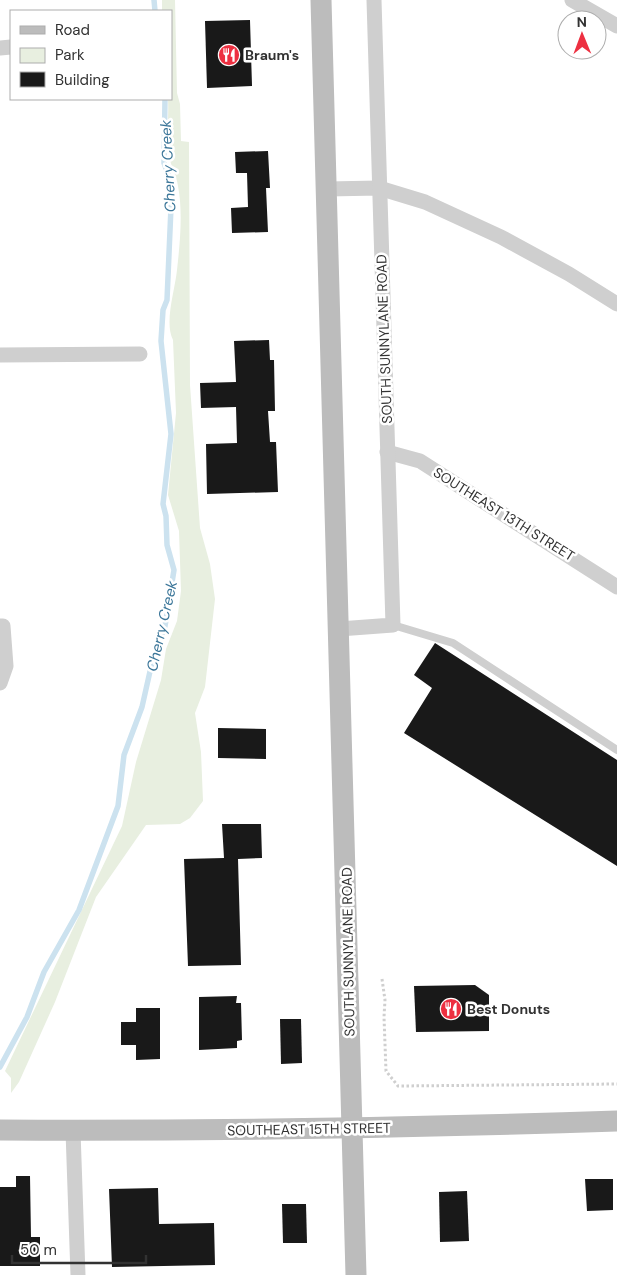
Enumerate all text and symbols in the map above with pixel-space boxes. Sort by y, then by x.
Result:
legend [10,10,172,100]
north arrow [557,10,607,60]
text: N [577,13,587,31]
text: Road [55,20,90,40]
restaurant icon: Braum's [217,43,241,67]
text: Park [55,45,85,65]
place label: Braum's [245,46,299,64]
text: Building [55,70,110,90]
water label: Cherry Creek [156,119,180,213]
street label: SOUTH SUNNYLANE ROAD [372,254,396,424]
street label: SOUTHEAST 13TH STREET [430,463,578,565]
water label: Cherry Creek [142,578,182,673]
street label: SOUTH SUNNYLANE ROAD [338,867,358,1037]
restaurant icon: Best Donuts [439,997,463,1021]
place label: Best Donuts [467,1000,550,1018]
street label: SOUTHEAST 15TH STREET [227,1119,391,1139]
scale bar [12,1232,146,1264]
text: 50 m [20,1240,57,1260]

